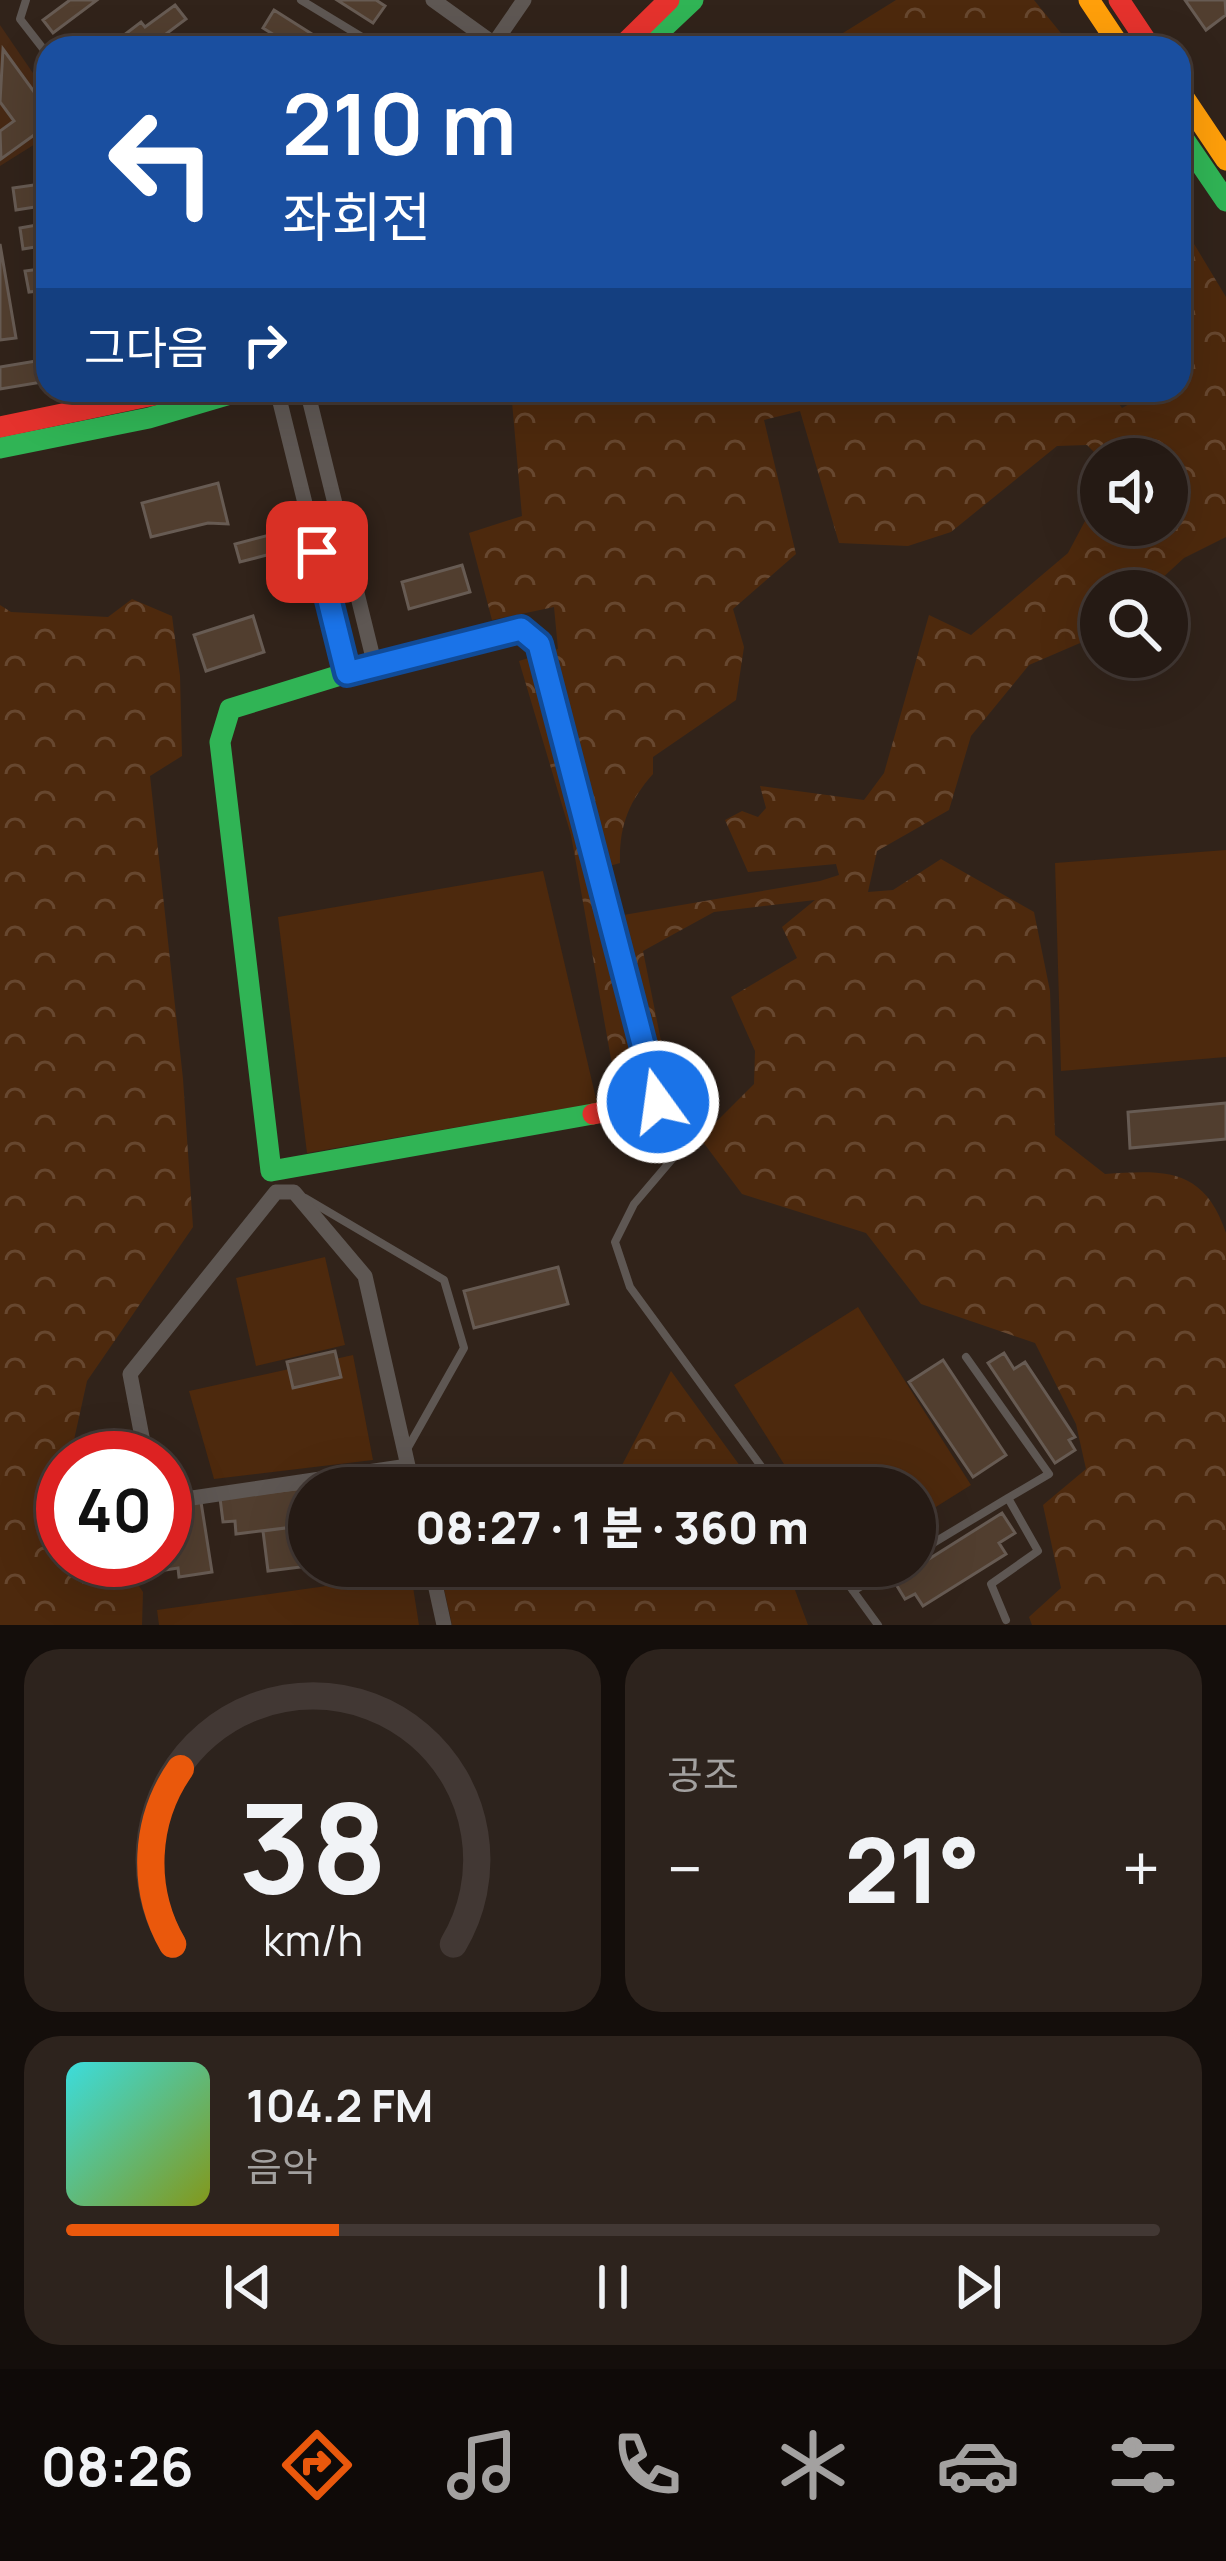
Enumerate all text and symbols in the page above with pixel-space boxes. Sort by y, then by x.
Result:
text: 210 m [282,65,516,180]
icon: left [84,84,240,240]
text: 좌회전 [282,179,431,253]
icon: right [232,312,298,378]
text: 그다음 [84,316,208,378]
map controls [1080,438,1188,678]
button: sound [1080,438,1188,546]
pin [266,501,368,603]
icon: arrive [284,519,350,585]
button: search [1080,570,1188,678]
position arrow [595,1039,721,1165]
speed limit sign: 40 [36,1431,192,1587]
text: 08:27 · 1 분 · 360 m [415,1496,809,1558]
text: 공조 [667,1747,739,1801]
text: 38 [238,1760,387,1930]
text: 21° [844,1807,980,1930]
text: − [667,1823,703,1913]
text: + [1122,1823,1160,1913]
text: km/h [263,1909,362,1968]
text: 104.2 FM [246,2074,433,2136]
text: 음악 [246,2139,318,2193]
icon: previous [215,2254,281,2320]
icon: pause [580,2254,646,2320]
icon: next [945,2254,1011,2320]
icon: directions [275,2423,359,2507]
icon: music [440,2423,524,2507]
icon: phone [605,2423,689,2507]
icon: climate [771,2423,855,2507]
icon: car [936,2423,1020,2507]
icon: filters [1101,2423,1185,2507]
text: 08:26 [41,2428,193,2502]

